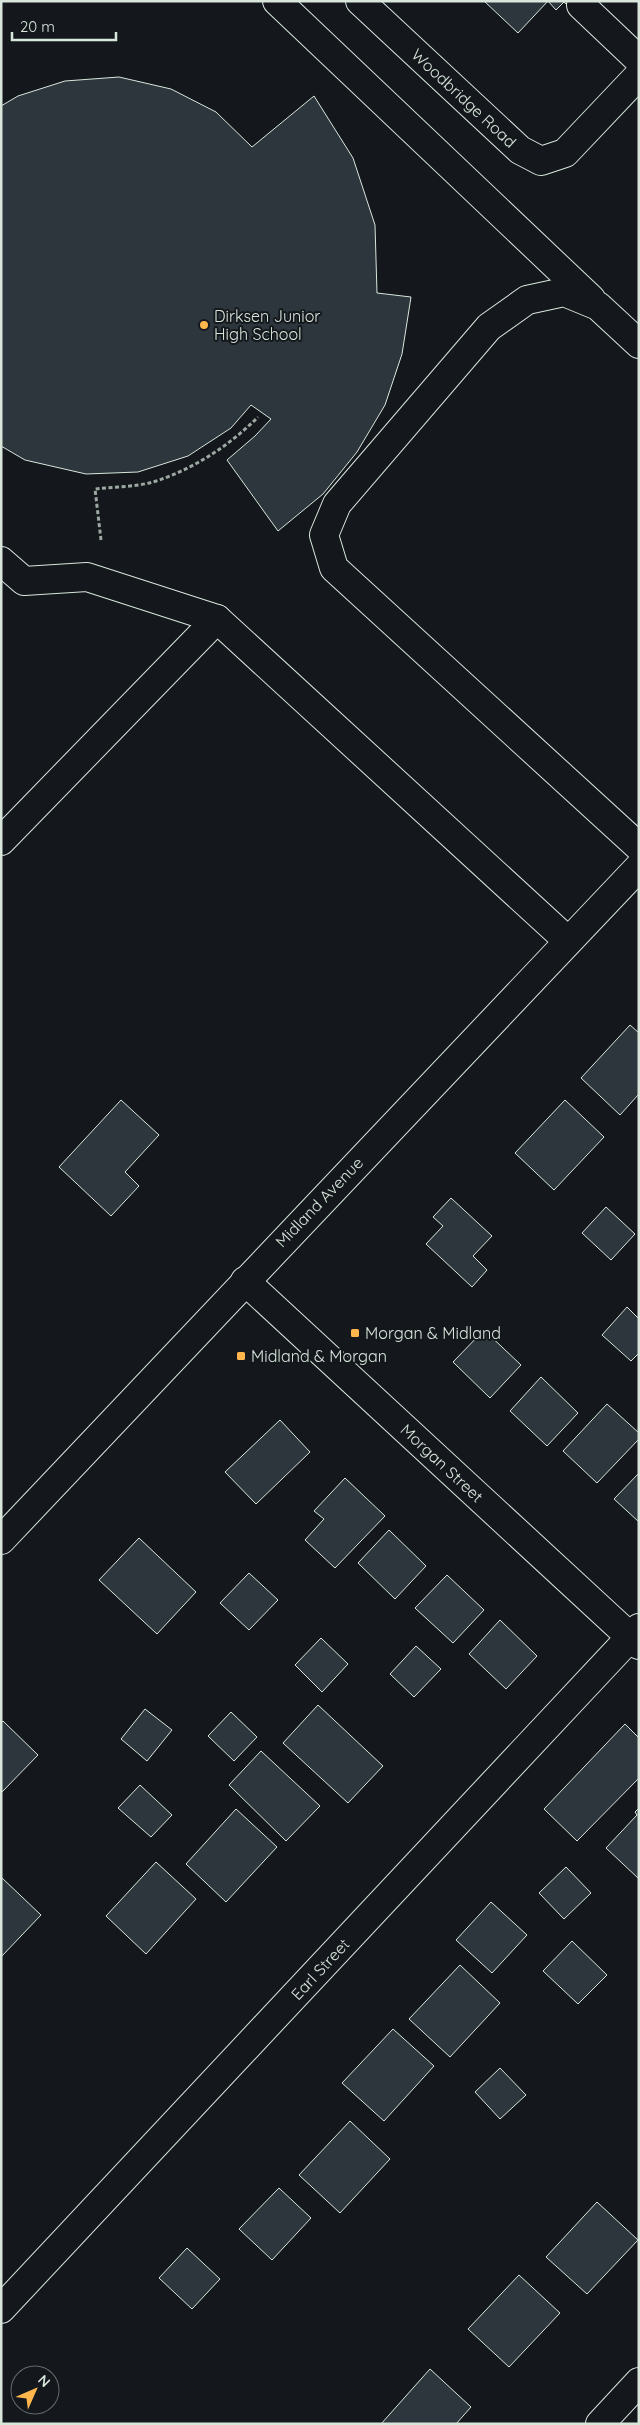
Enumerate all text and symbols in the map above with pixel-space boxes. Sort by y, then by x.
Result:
scale bar [12,10,116,42]
text: 20 m [20,17,55,36]
street label: Woodbridge Road [407,44,521,152]
place label: Dirksen Junior High School [214,306,320,344]
marker: Dirksen Junior High School [198,319,210,331]
street label: Midland Avenue [271,1153,367,1251]
place label: Morgan & Midland [365,1323,501,1343]
marker: Morgan & Midland [349,1327,361,1339]
place label: Midland & Morgan [251,1346,387,1366]
marker: Midland & Morgan [235,1350,247,1362]
street label: Morgan Street [397,1420,487,1506]
street label: Earl Street [287,1934,353,2004]
north arrow [10,2365,60,2415]
text: N [34,2371,54,2391]

